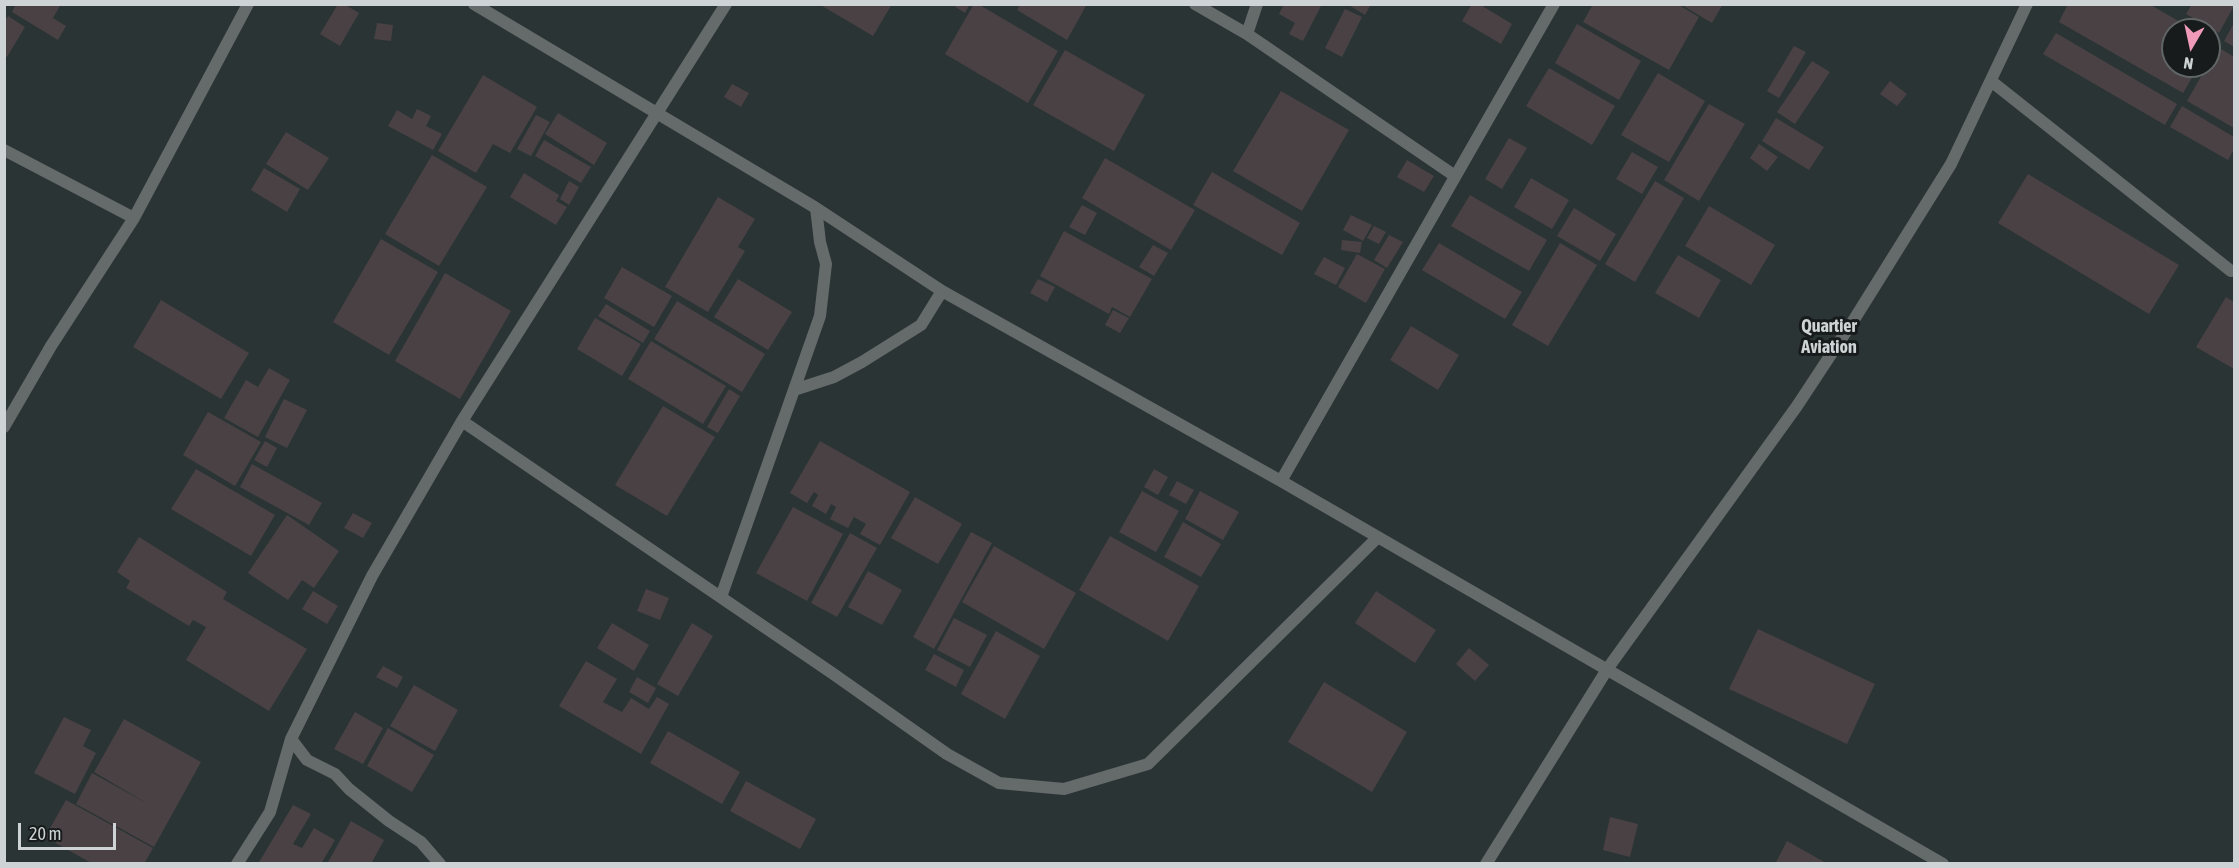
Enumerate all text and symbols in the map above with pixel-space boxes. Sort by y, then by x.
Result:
north arrow [2161,18,2221,78]
text: N [2182,54,2195,73]
district label: Quartier Aviation [1801,315,1857,358]
scale bar [21,811,118,849]
text: 20 m [29,823,61,844]

